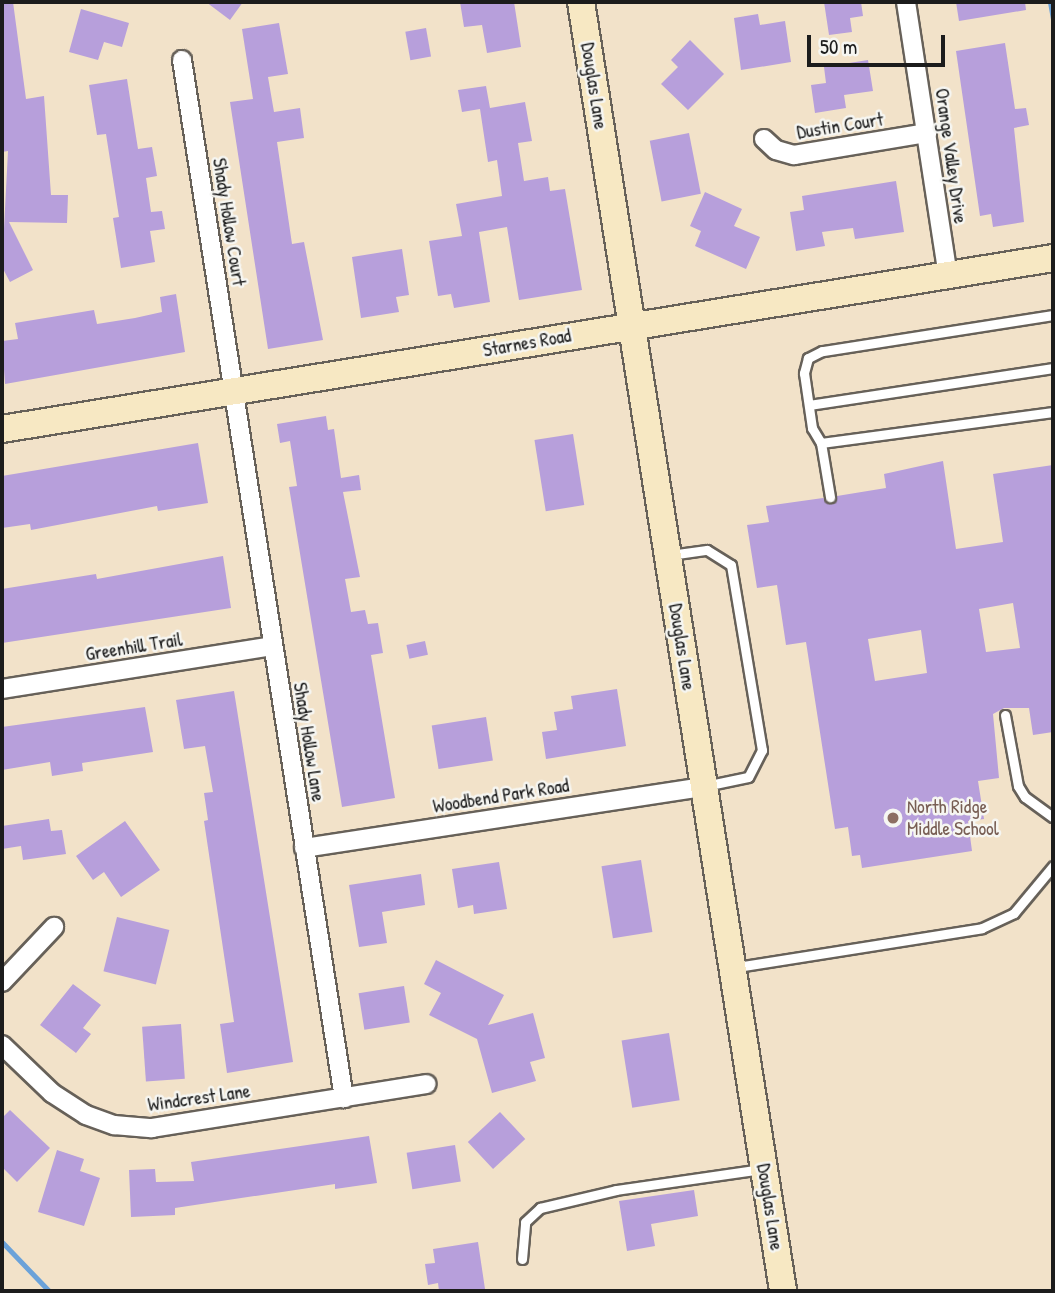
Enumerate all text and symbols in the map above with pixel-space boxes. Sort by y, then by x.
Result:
scale bar [810,21,948,65]
text: 50 m [820,32,857,61]
street label: Douglas Lane [576,41,612,131]
street label: Orange Valley Drive [930,87,972,225]
street label: Dustin Court [795,108,885,144]
street label: Shady Hollow Court [208,156,250,288]
street label: Starnes Road [481,324,573,362]
street label: Douglas Lane [664,602,700,692]
street label: Greenhill Trail [84,628,184,666]
street label: Shady Hollow Lane [288,681,330,803]
street label: Woodbend Park Road [431,774,571,818]
place label: North Ridge Middle School [907,796,999,840]
marker: North Ridge Middle School [885,810,901,826]
street label: Windcrest Lane [146,1080,252,1116]
street label: Douglas Lane [752,1162,788,1252]

